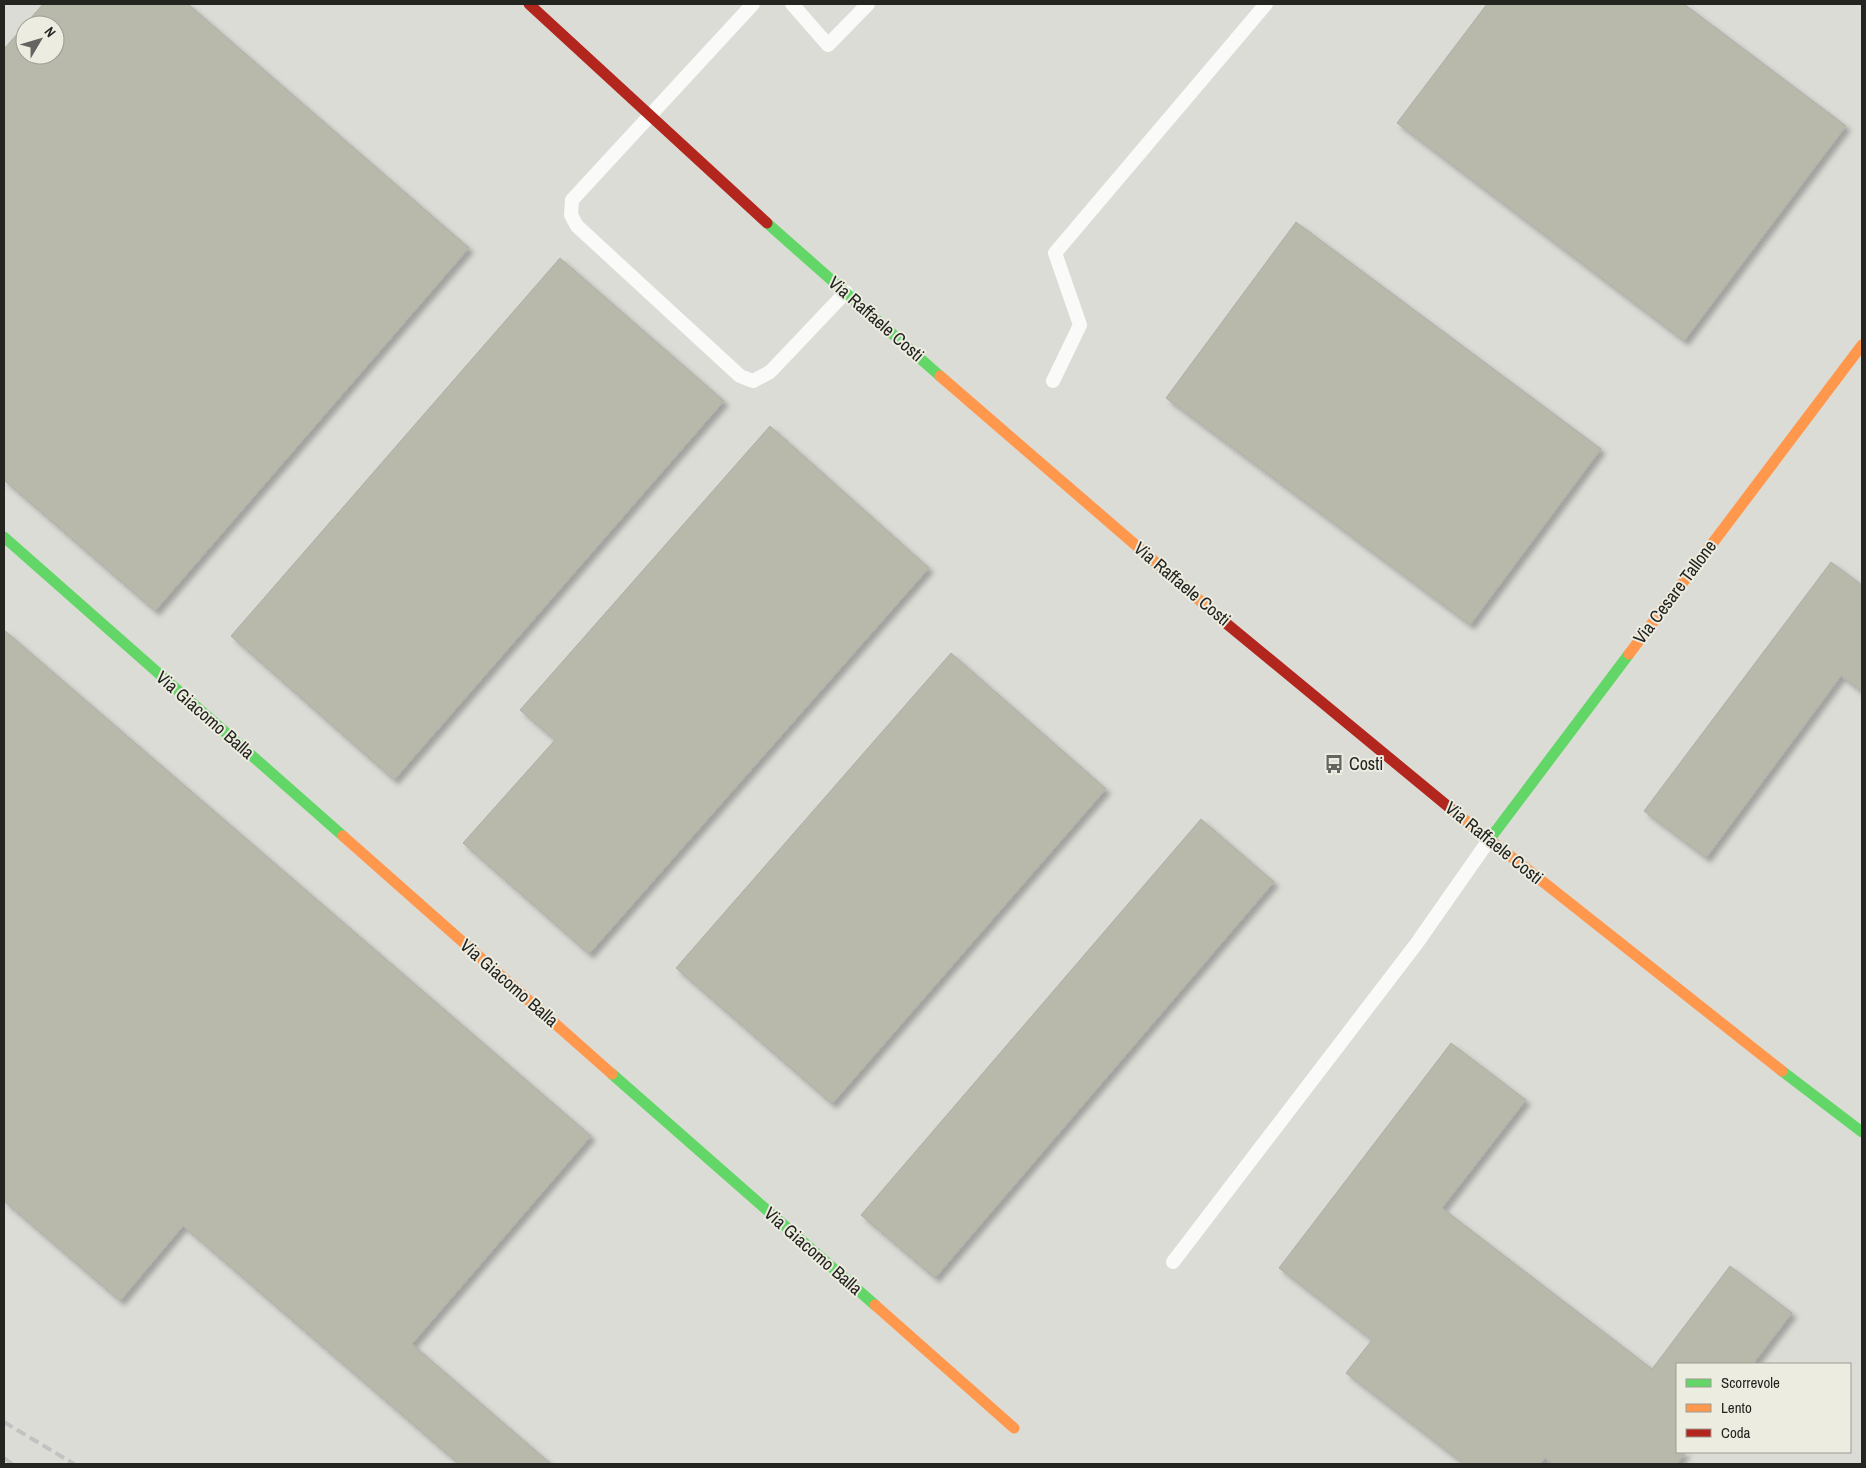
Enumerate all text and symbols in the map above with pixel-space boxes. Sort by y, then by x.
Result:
north arrow [15,15,65,65]
text: N [41,23,60,41]
street label: Via Raffaele Costi [823,270,930,367]
street label: Via Cesare Tallone [1627,534,1722,649]
street label: Via Raffaele Costi [1129,536,1236,632]
street label: Via Giacomo Balla [151,665,260,764]
place label: Costi [1349,751,1383,776]
bus stop icon: Costi [1323,753,1345,775]
street label: Via Raffaele Costi [1440,795,1549,890]
street label: Via Giacomo Balla [455,933,564,1032]
street label: Via Giacomo Balla [759,1201,868,1300]
legend [1676,1363,1851,1453]
text: Scorrevole [1721,1372,1780,1393]
text: Lento [1721,1397,1752,1418]
text: Coda [1721,1422,1751,1443]

